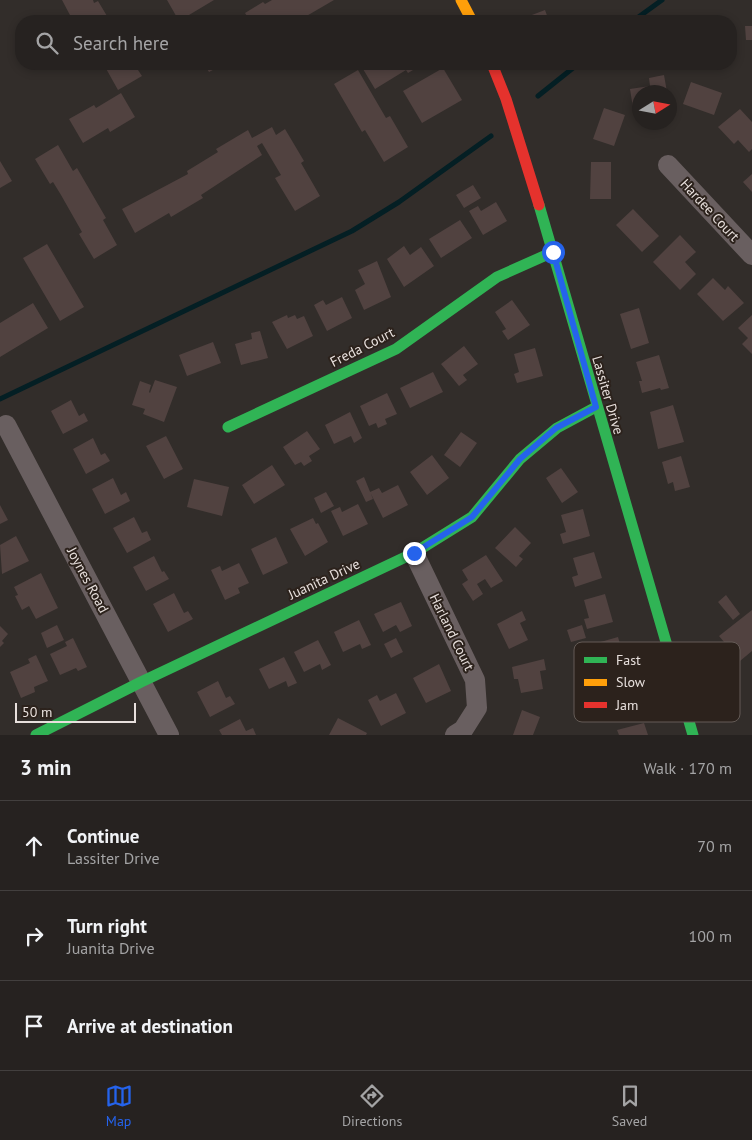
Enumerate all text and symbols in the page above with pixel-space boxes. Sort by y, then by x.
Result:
search box [15,15,737,70]
icon: search [33,29,61,57]
text: Search here [73,31,169,55]
north arrow [632,85,677,130]
street label: Hardee Court [677,175,744,245]
route start [542,241,565,264]
street label: Freda Court [327,323,397,371]
street label: Lassiter Drive [588,354,628,436]
route end [403,542,426,565]
street label: Joynes Road [63,543,113,616]
street label: Juanita Drive [284,555,363,604]
street label: Harland Court [426,591,479,674]
legend [574,642,740,722]
text: Fast [616,651,641,669]
text: Slow [616,673,646,691]
text: Jam [615,696,638,714]
scale bar [15,700,136,723]
text: 50 m [22,703,52,721]
text: 3 min [20,754,71,781]
text: Walk · 170 m [643,758,732,778]
text: Continue [67,824,139,848]
icon: ahead [20,832,48,860]
text: 70 m [697,836,732,856]
text: Lassiter Drive [67,848,160,868]
text: Turn right [67,914,147,938]
icon: right [20,922,48,950]
text: 100 m [689,926,732,946]
text: Juanita Drive [67,938,155,958]
icon: arrive [20,1012,48,1040]
text: Arrive at destination [67,1014,233,1038]
tab: Map [105,1082,133,1130]
tab: Directions [342,1082,402,1130]
tab: Saved [612,1082,647,1130]

